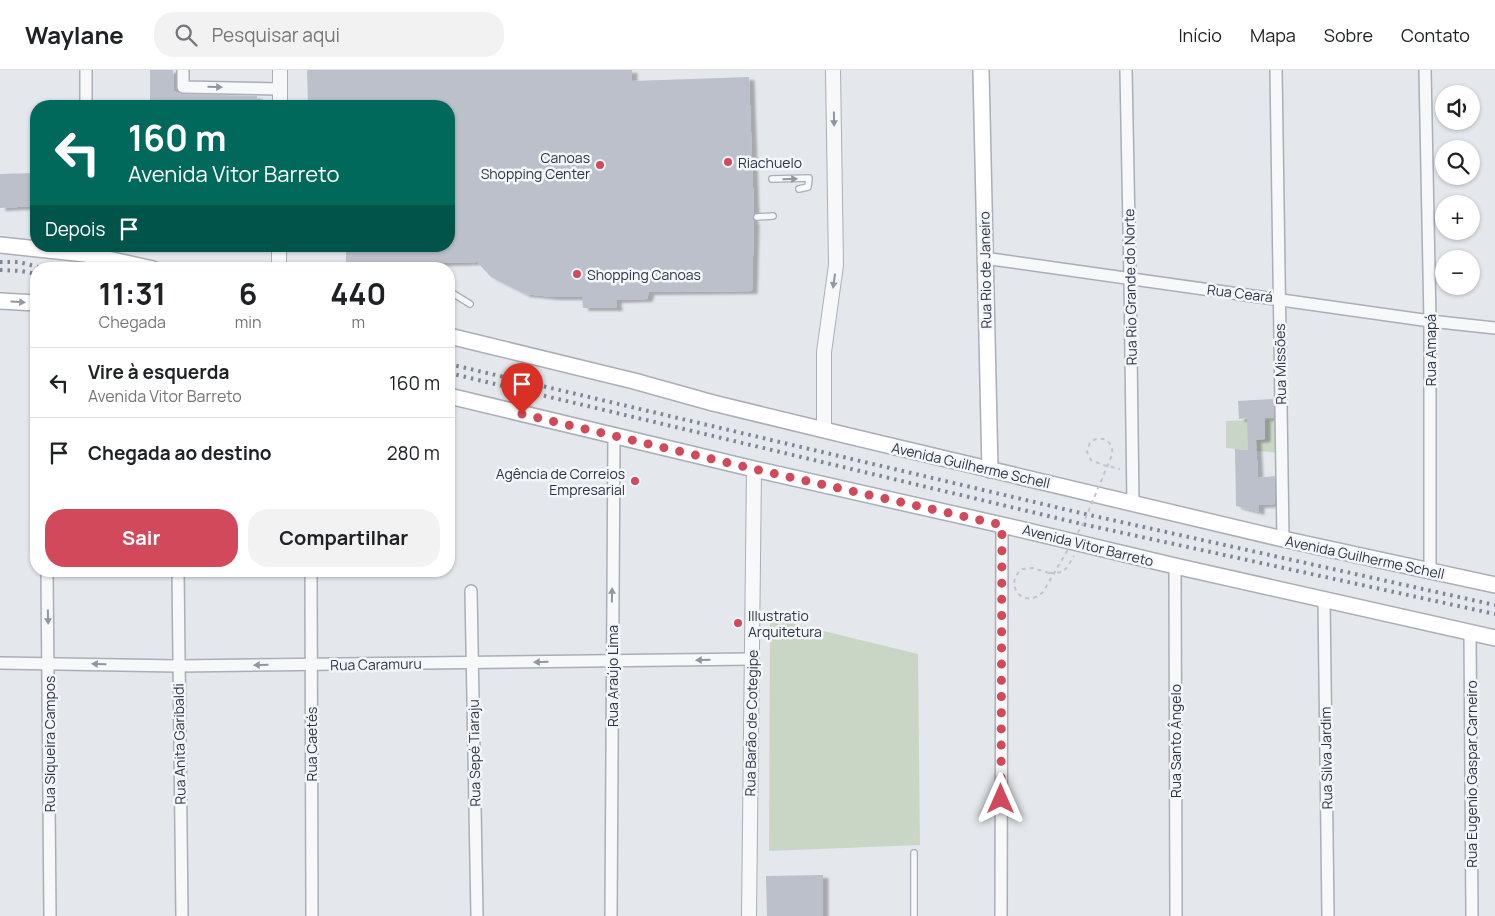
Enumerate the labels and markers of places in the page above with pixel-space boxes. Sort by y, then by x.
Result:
place label: Canoas Shopping Center [481,148,590,183]
place label: Riachuelo [738,153,802,172]
marker: Riachuelo [722,156,734,168]
marker: Canoas Shopping Center [594,159,606,171]
place label: Shopping Canoas [587,265,701,284]
marker: Shopping Canoas [571,268,583,280]
pin [501,363,543,414]
place label: Agência de Correios Empresarial [496,464,625,499]
marker: Agência de Correios Empresarial [629,475,641,487]
place label: Illustratio Arquitetura [748,606,822,641]
marker: Illustratio Arquitetura [732,617,744,629]

